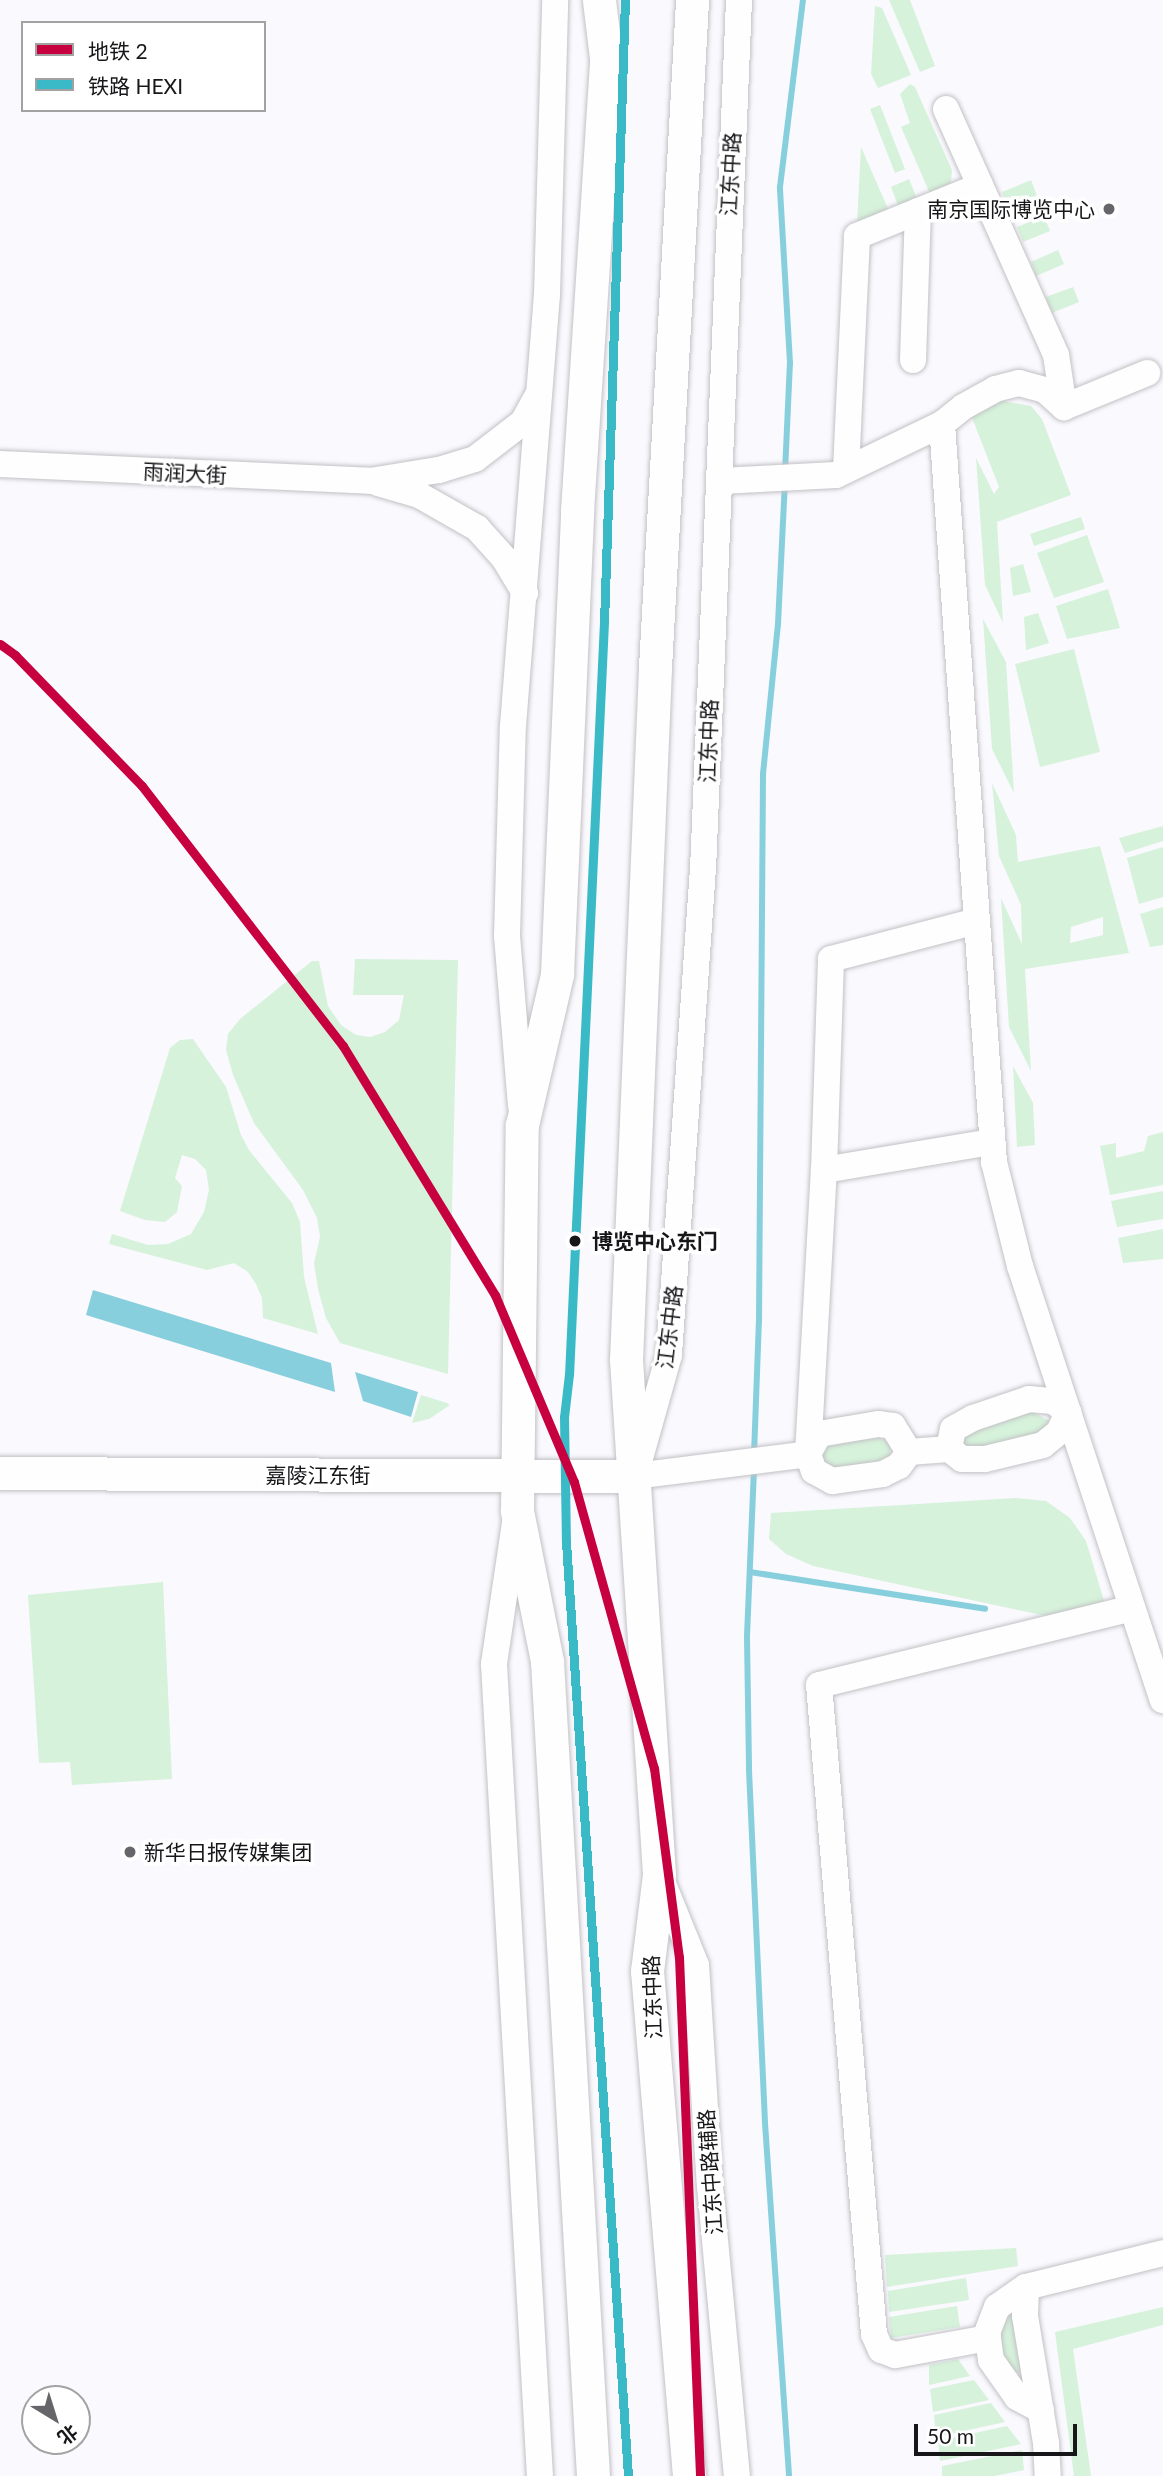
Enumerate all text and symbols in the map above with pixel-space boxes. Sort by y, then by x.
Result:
legend [21,21,266,112]
text: 地铁 2 [88,38,148,63]
text: 铁路 HEXI [88,73,183,98]
street label: 江东中路 [715,131,745,217]
place label: 南京国际博览中心 [927,196,1095,222]
marker: 南京国际博览中心 [1101,201,1117,217]
street label: 雨润大街 [142,458,228,488]
street label: 江东中路 [694,699,722,783]
place label: 博览中心东门 [592,1228,718,1254]
marker: 博览中心东门 [564,1230,586,1252]
street label: 江东中路 [651,1284,687,1370]
street label: 嘉陵江东街 [266,1462,370,1488]
place label: 新华日报传媒集团 [144,1839,312,1865]
marker: 新华日报传媒集团 [122,1844,138,1860]
street label: 江东中路 [638,1955,666,2039]
street label: 江东中路辅路 [693,2108,727,2236]
north arrow [21,2385,91,2455]
scale bar [918,2410,1081,2454]
text: 北 [53,2420,83,2450]
text: 50 m [927,2423,974,2448]

